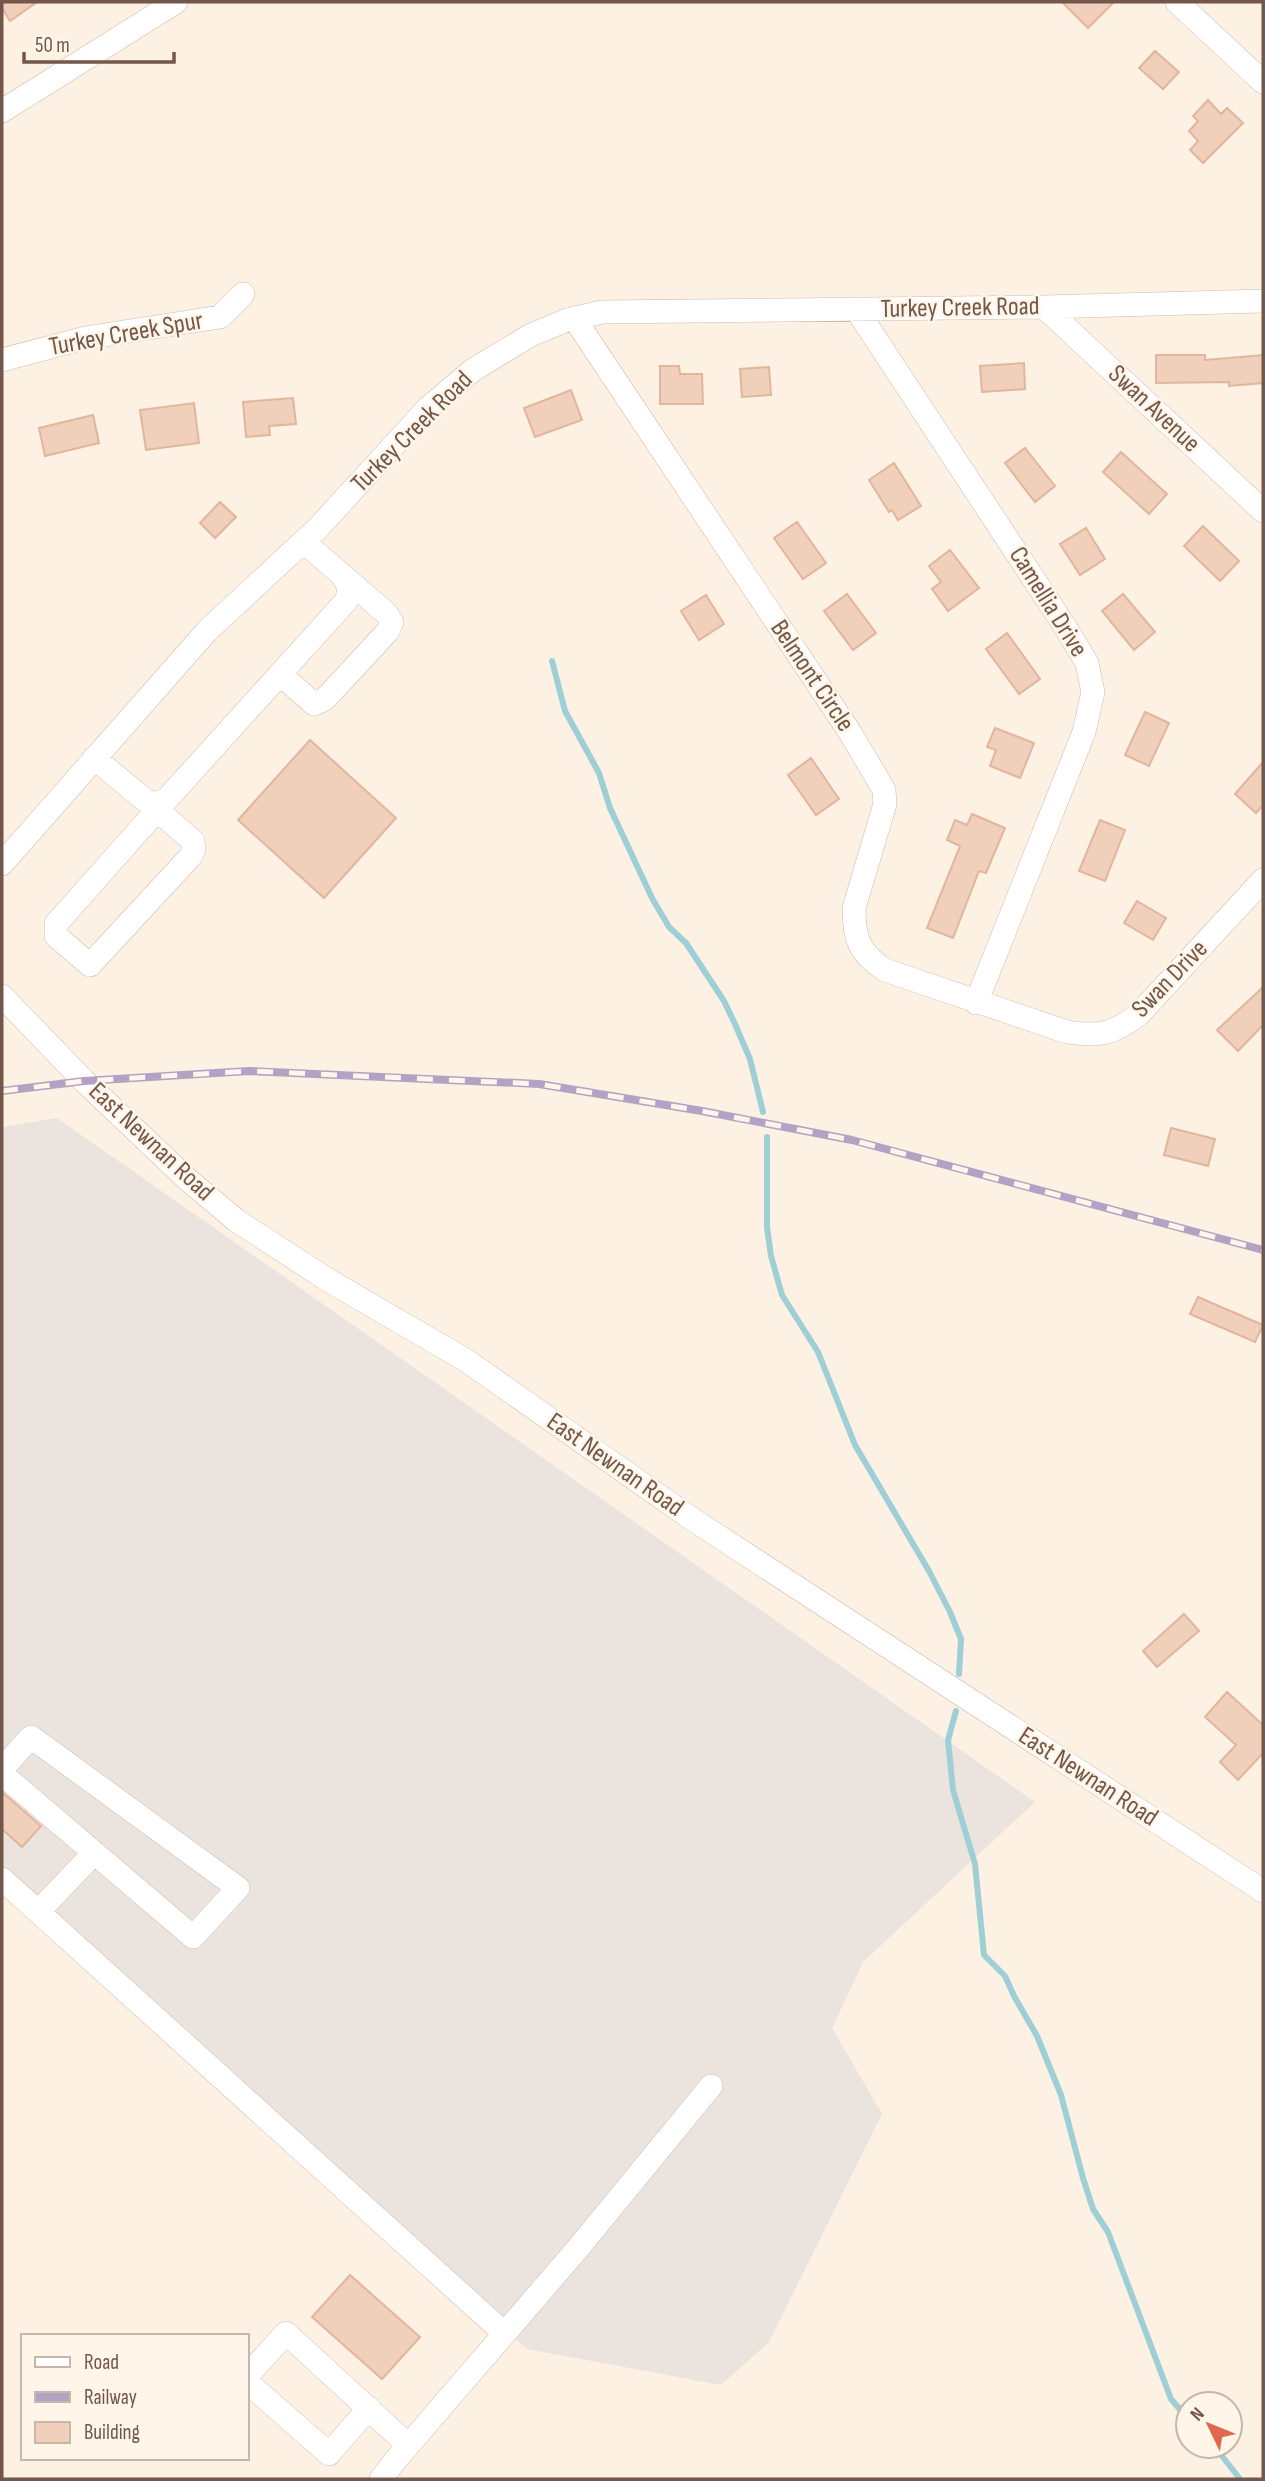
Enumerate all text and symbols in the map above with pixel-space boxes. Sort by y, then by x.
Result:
scale bar [24,21,175,65]
text: 50 m [35,33,70,58]
street label: Turkey Creek Road [880,291,1040,325]
street label: Turkey Creek Spur [47,305,206,363]
street label: Swan Avenue [1102,359,1206,459]
street label: Turkey Creek Road [345,365,479,499]
street label: Camellia Drive [1002,541,1094,663]
street label: Belmont Circle [763,614,861,738]
street label: Swan Drive [1125,934,1215,1024]
street label: East Newnan Road [82,1076,220,1208]
street label: East Newnan Road [541,1407,689,1523]
street label: East Newnan Road [1013,1721,1163,1833]
legend [21,2334,248,2460]
text: Road [84,2350,119,2375]
text: Railway [84,2385,137,2410]
north arrow [1174,2390,1244,2460]
text: N [1186,2403,1210,2426]
text: Building [84,2420,140,2445]

